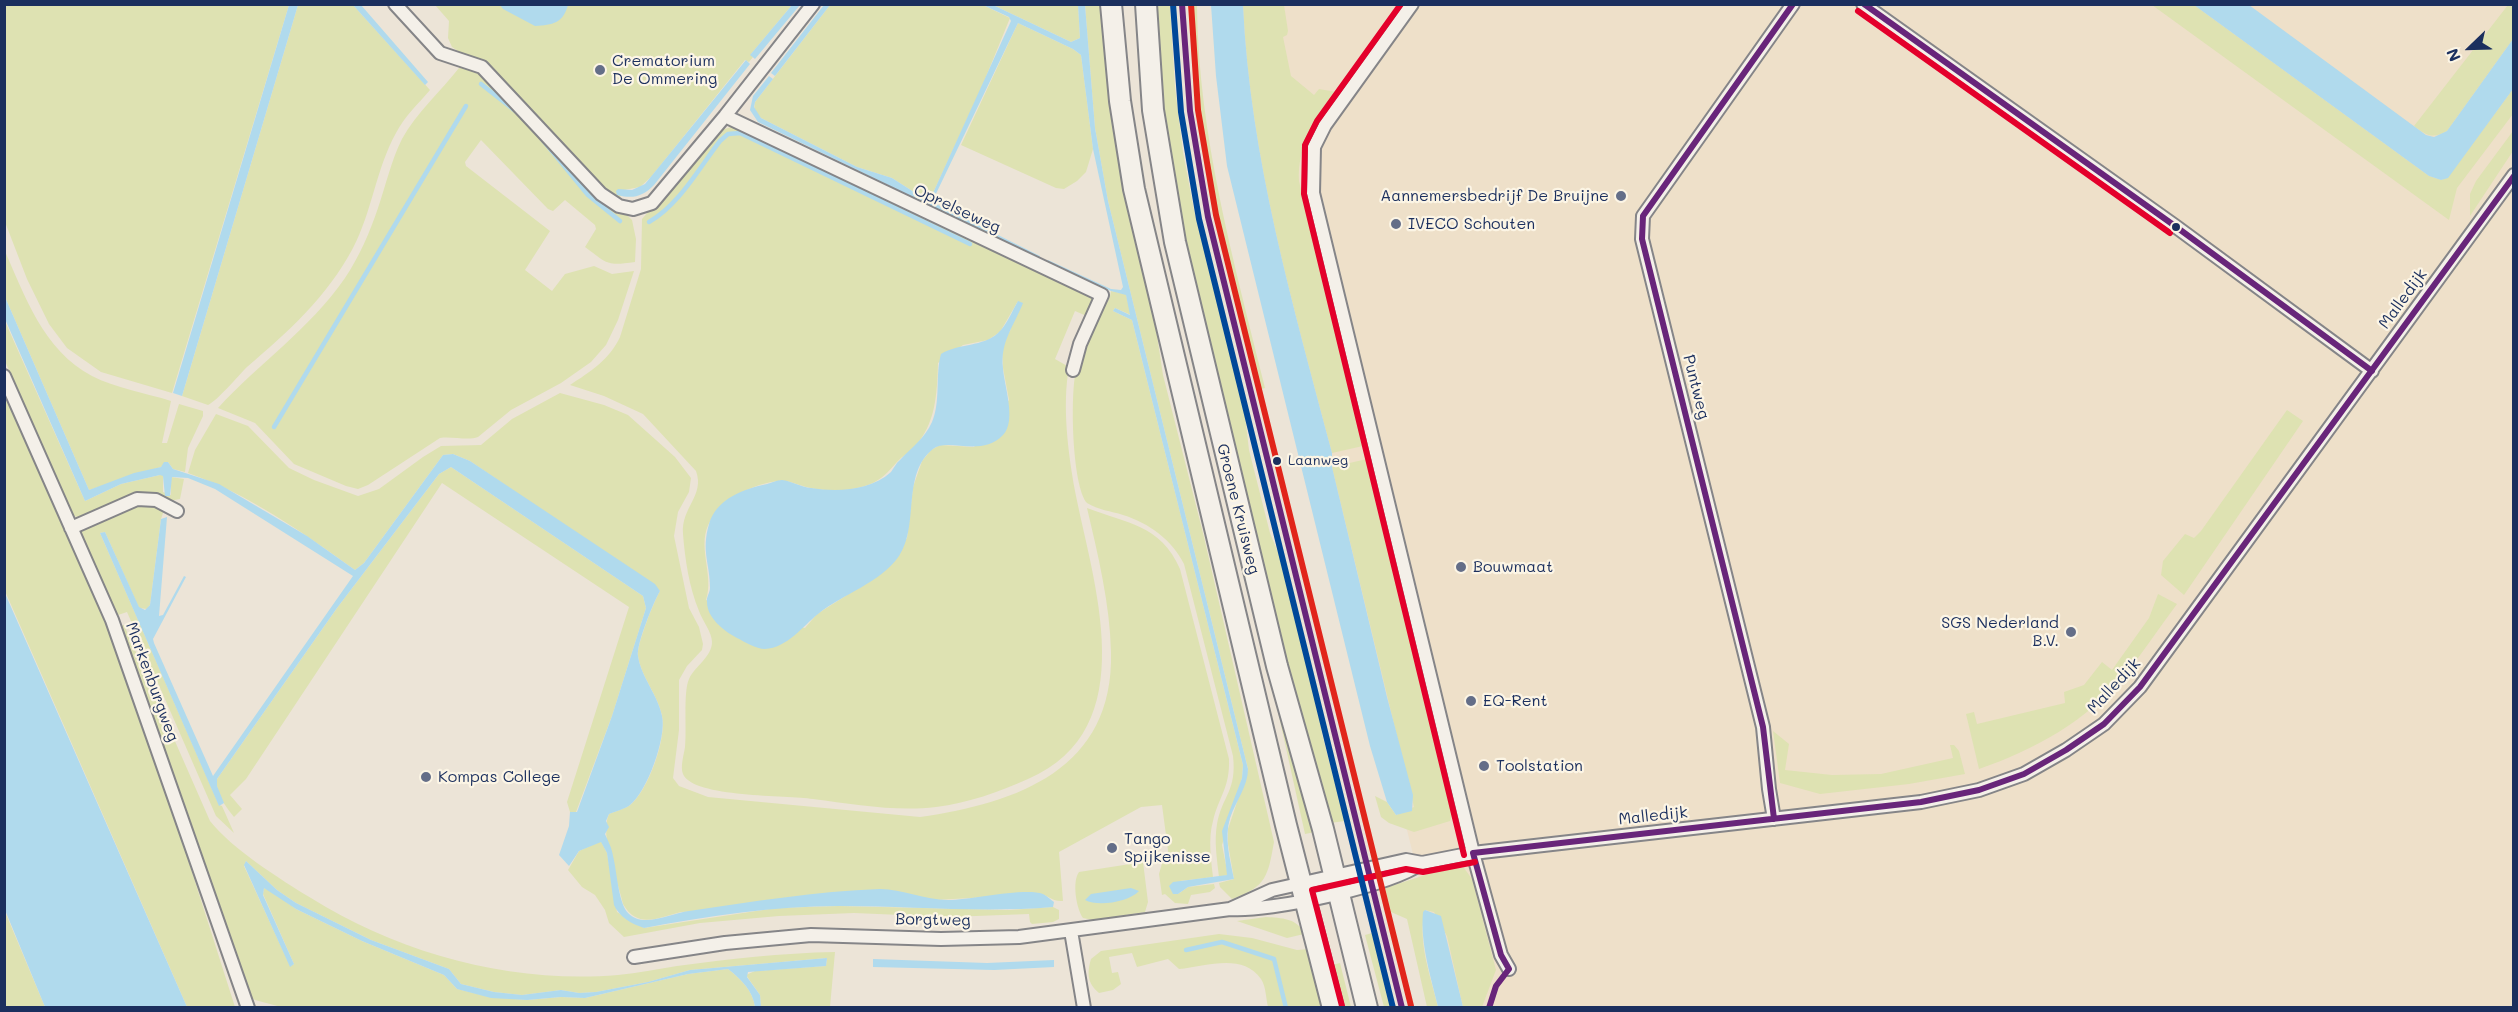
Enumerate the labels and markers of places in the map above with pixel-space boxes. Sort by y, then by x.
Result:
place label: Crematorium De Ommering [612,51,717,89]
marker: Crematorium De Ommering [593,63,607,77]
place label: Aannemersbedrijf De Bruijne [1380,186,1609,206]
marker: Aannemersbedrijf De Bruijne [1614,189,1628,203]
place label: IVECO Schouten [1408,214,1535,234]
marker: IVECO Schouten [1389,217,1403,231]
unlabelled marker [2170,221,2182,233]
place label: Laanweg [1288,453,1348,469]
marker: Laanweg [1271,455,1283,467]
place label: Bouwmaat [1473,557,1553,577]
marker: Bouwmaat [1454,560,1468,574]
place label: SGS Nederland B.V. [1941,613,2059,651]
marker: SGS Nederland B.V. [2064,625,2078,639]
place label: EQ-Rent [1483,691,1547,711]
marker: EQ-Rent [1464,694,1478,708]
place label: Toolstation [1496,756,1583,776]
marker: Toolstation [1477,759,1491,773]
place label: Kompas College [438,767,561,787]
marker: Kompas College [419,770,433,784]
place label: Tango Spijkenisse [1124,829,1211,867]
marker: Tango Spijkenisse [1105,841,1119,855]

